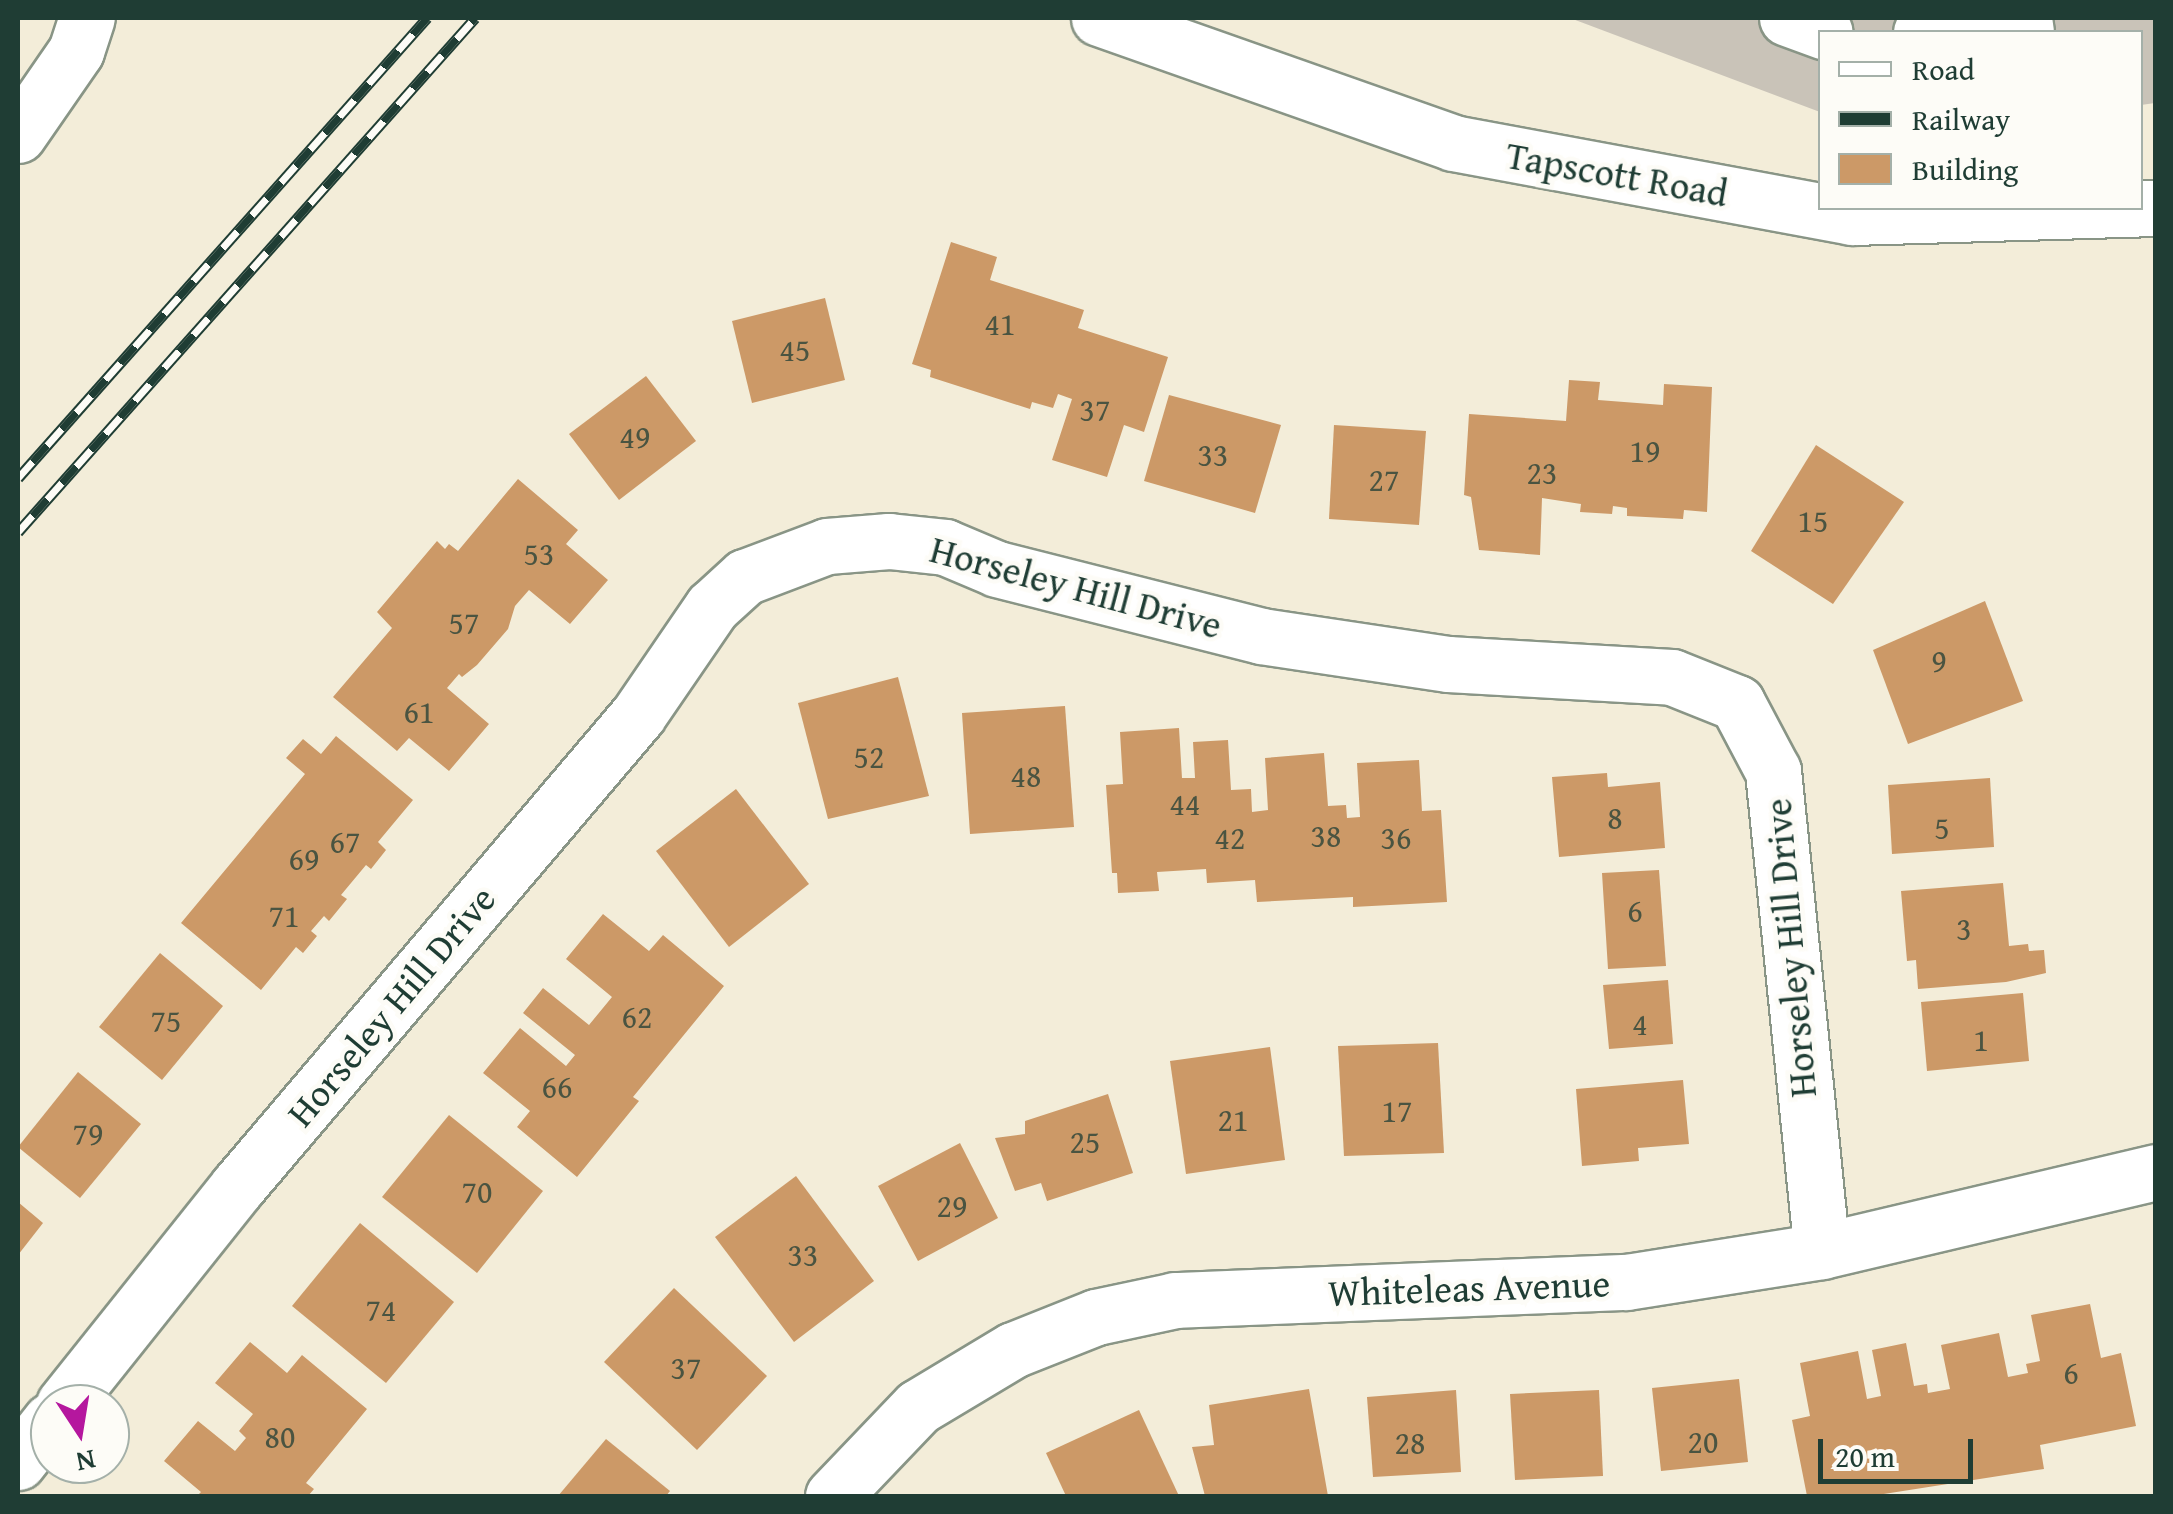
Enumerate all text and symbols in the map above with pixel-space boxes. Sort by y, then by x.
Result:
legend [1818,30,2143,210]
text: Road [1912,47,1975,91]
text: Railway [1912,97,2010,141]
street label: Tapscott Road [1503,132,1731,216]
text: Building [1912,147,2018,191]
house number: 41 [985,305,1015,343]
house number: 45 [780,331,810,369]
house number: 37 [1080,391,1110,429]
house number: 49 [620,418,650,456]
house number: 19 [1630,432,1660,470]
house number: 33 [1198,436,1228,474]
house number: 23 [1527,454,1557,492]
house number: 27 [1369,461,1399,499]
house number: 15 [1798,502,1828,540]
street label: Horseley Hill Drive [925,526,1227,648]
house number: 53 [524,535,554,573]
house number: 57 [449,604,479,642]
house number: 9 [1931,642,1947,680]
house number: 61 [404,693,434,731]
house number: 52 [854,738,884,776]
house number: 48 [1011,757,1041,795]
house number: 44 [1170,785,1200,823]
street label: Horseley Hill Drive [1754,797,1826,1099]
house number: 8 [1607,799,1623,837]
house number: 5 [1934,809,1950,847]
house number: 38 [1311,817,1341,855]
house number: 42 [1215,819,1245,857]
house number: 36 [1381,819,1411,857]
house number: 67 [330,823,360,861]
house number: 69 [289,840,319,878]
street label: Horseley Hill Drive [277,877,505,1135]
house number: 6 [1627,892,1643,930]
house number: 71 [269,897,299,935]
house number: 3 [1956,910,1972,948]
house number: 62 [622,998,652,1036]
house number: 75 [151,1002,181,1040]
house number: 4 [1632,1005,1648,1043]
house number: 1 [1973,1021,1989,1059]
house number: 66 [542,1068,572,1106]
house number: 17 [1382,1092,1412,1130]
house number: 21 [1218,1101,1248,1139]
house number: 79 [73,1115,103,1153]
house number: 25 [1070,1123,1100,1161]
house number: 70 [462,1173,492,1211]
house number: 29 [937,1187,967,1225]
house number: 33 [788,1236,818,1274]
street label: Whiteleas Avenue [1327,1260,1611,1316]
house number: 74 [366,1291,396,1329]
house number: 37 [671,1349,701,1387]
house number: 6 [2063,1354,2079,1392]
north arrow [30,1384,130,1484]
house number: 80 [265,1418,295,1456]
scale bar [1823,1419,1978,1481]
house number: 20 [1688,1423,1718,1461]
house number: 28 [1395,1424,1425,1462]
text: 20 m [1835,1434,1895,1478]
text: N [73,1440,99,1484]

